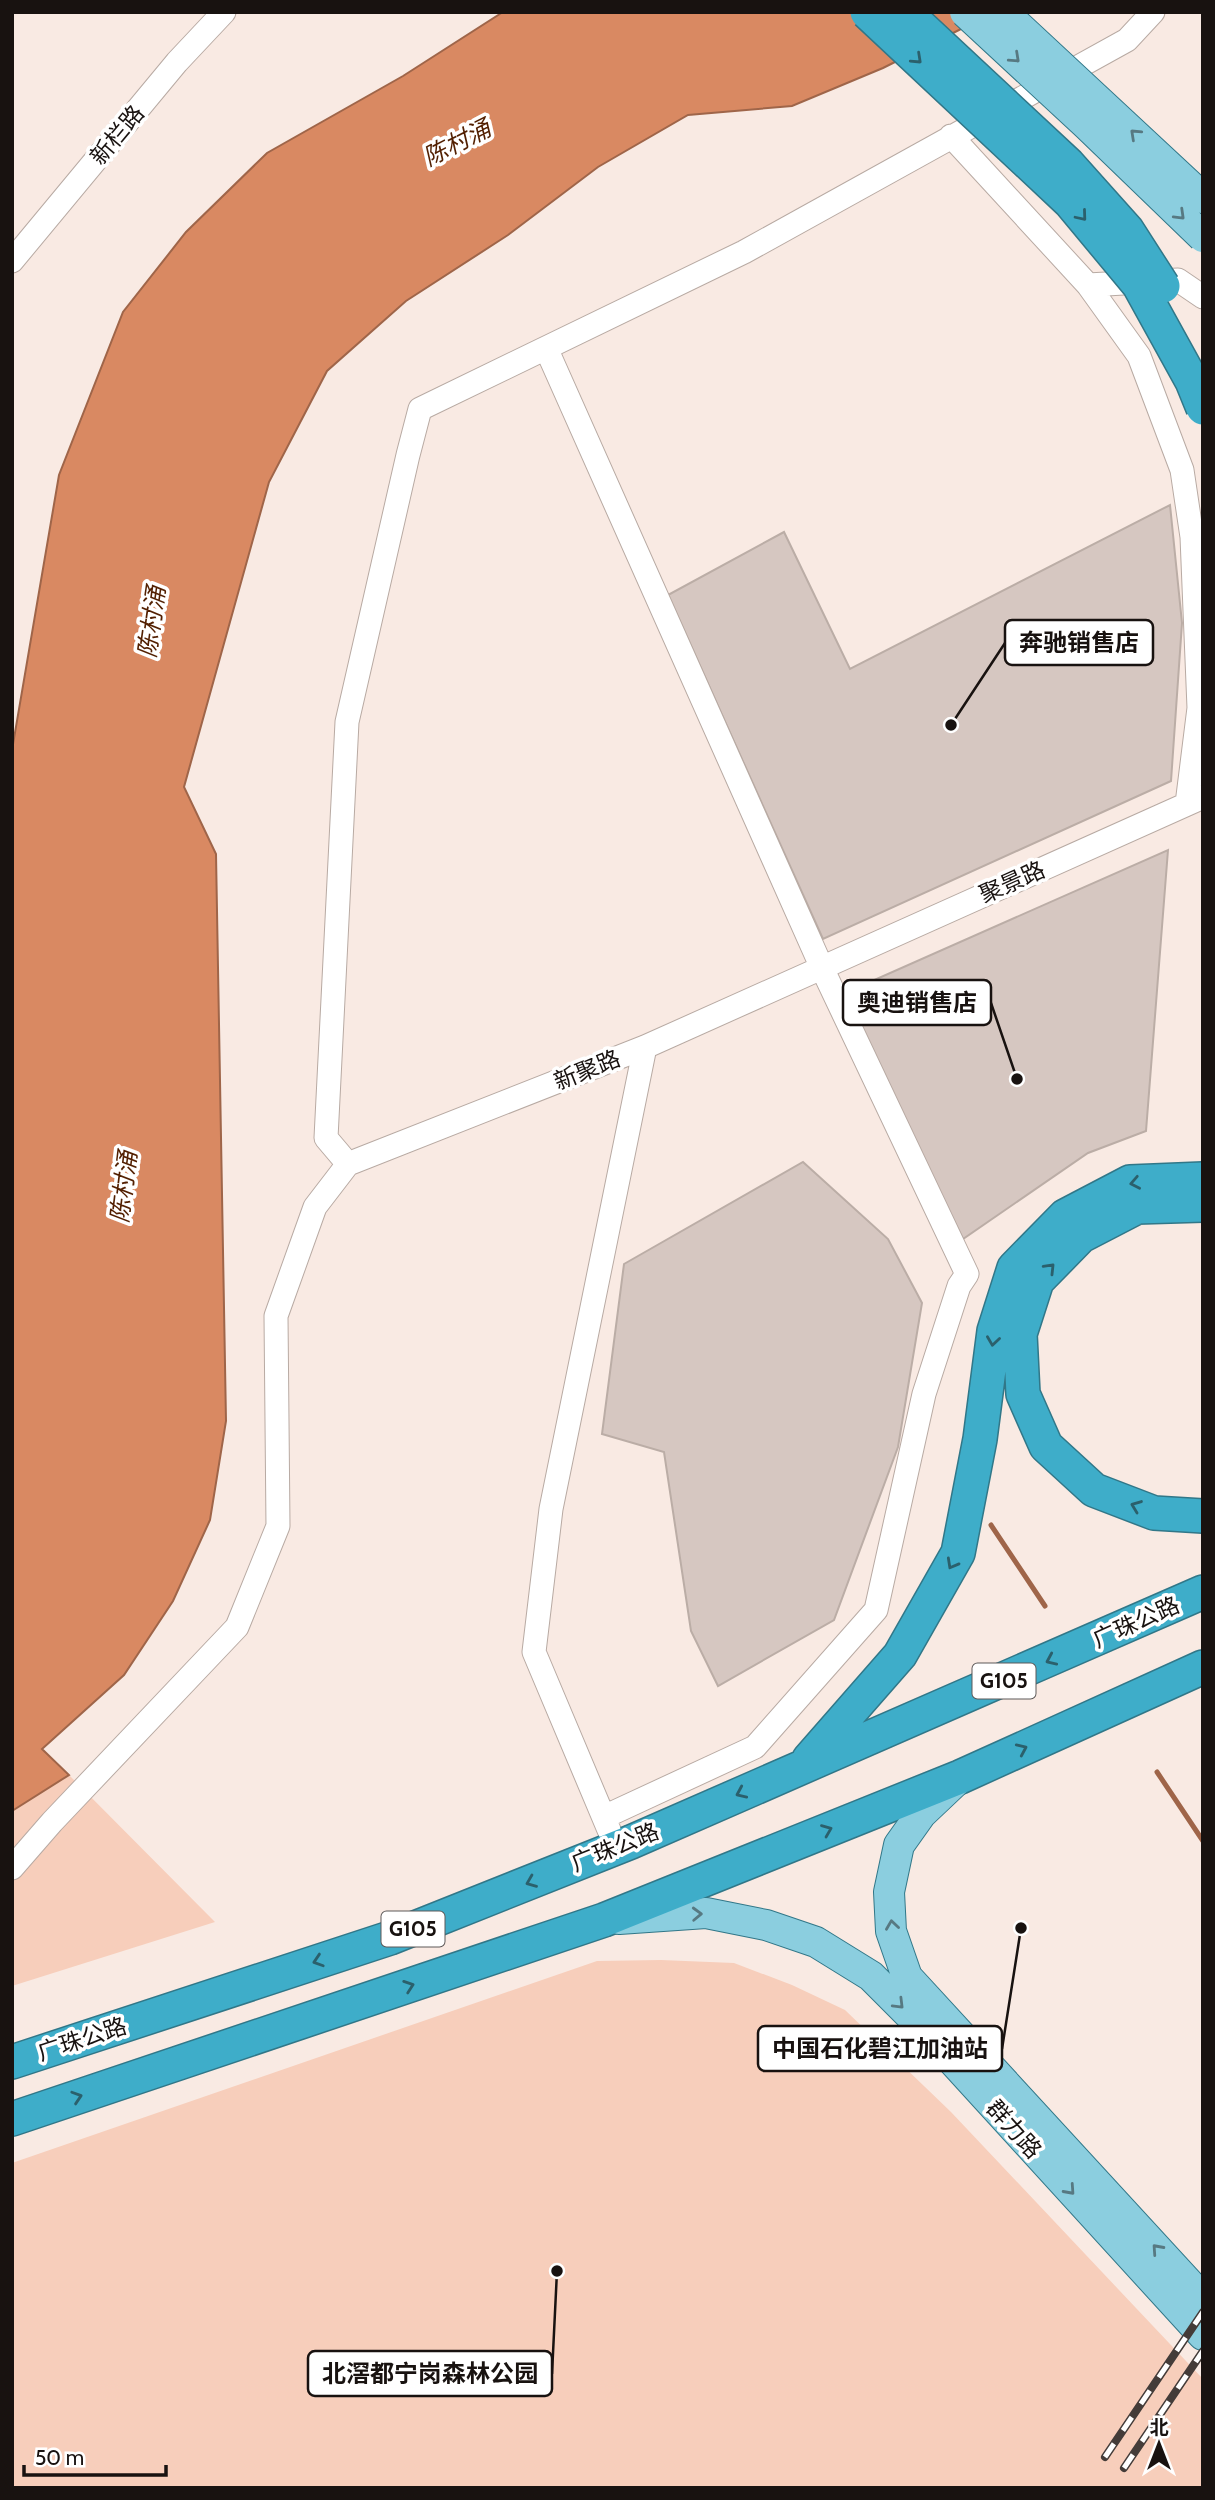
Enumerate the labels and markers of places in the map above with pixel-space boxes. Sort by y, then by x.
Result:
callout: 奔驰销售店 [1005,620,1153,665]
callout: 奥迪销售店 [843,980,991,1025]
callout: 中国石化碧江加油站 [758,2026,1002,2071]
callout: 北滘都宁岗森林公园 [308,2351,552,2396]

